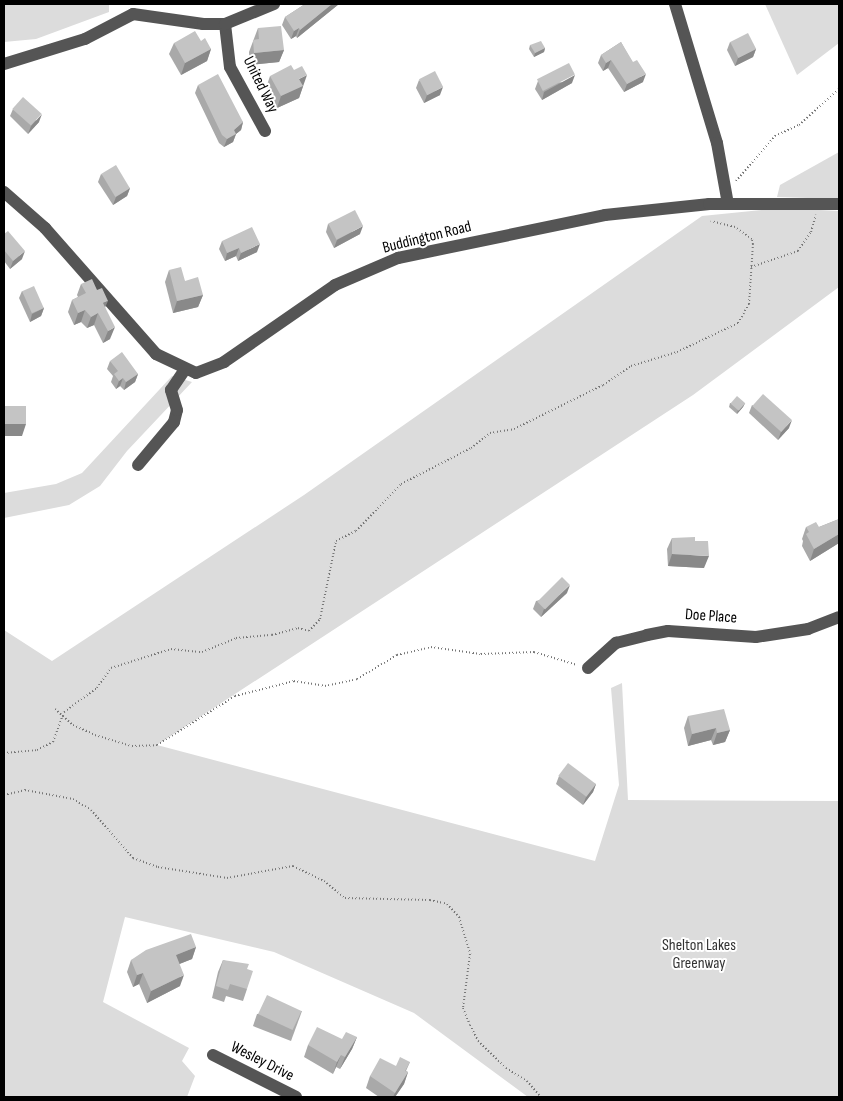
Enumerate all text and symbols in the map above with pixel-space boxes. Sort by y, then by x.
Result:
street label: United Way [238,54,282,116]
street label: Buddington Road [381,218,473,258]
street label: Doe Place [684,606,738,628]
park label: Shelton Lakes Greenway [662,936,736,974]
street label: Wesley Drive [227,1038,297,1086]

